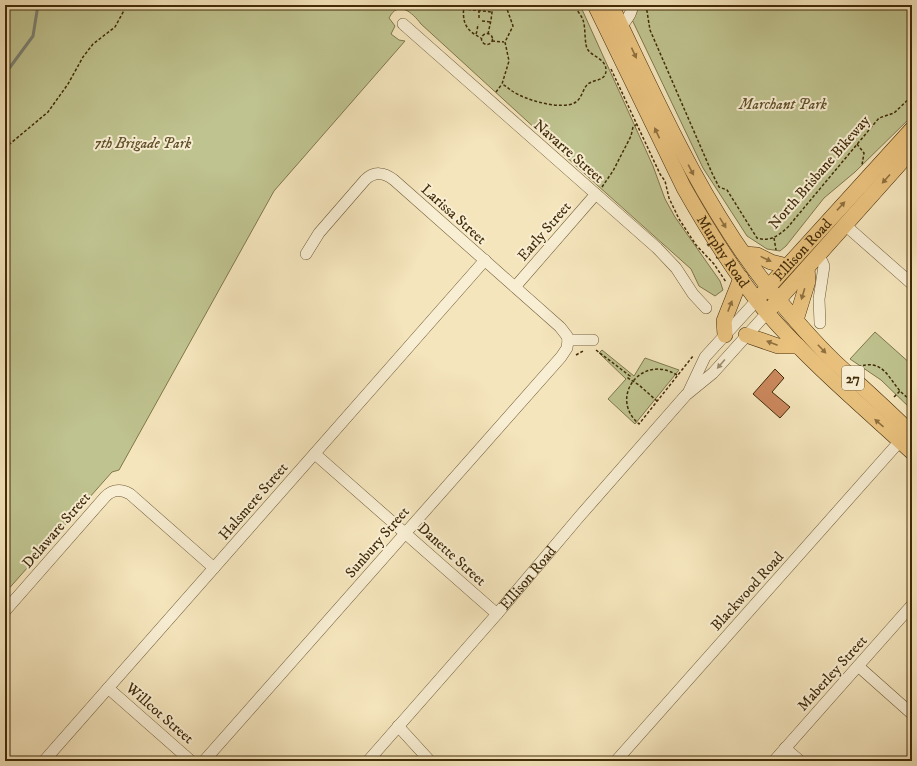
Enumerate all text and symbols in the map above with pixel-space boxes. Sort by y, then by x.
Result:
one-way arrow [631,47,637,59]
park label: Marchant Park [738,95,827,114]
street label: North Brisbane Bikeway [765,111,875,233]
street label: Navarre Street [529,116,608,187]
one-way arrow [654,127,660,139]
park label: 7th Brigade Park [95,134,192,153]
one-way arrow [688,164,695,176]
one-way arrow [881,174,891,184]
street label: Larissa Street [417,180,491,249]
street label: Early Street [513,198,575,265]
one-way arrow [836,202,845,211]
street label: Murphy Road [692,212,754,292]
street label: Ellison Road [769,214,836,285]
one-way arrow [719,217,726,229]
one-way arrow [760,256,771,262]
one-way arrow [800,289,806,301]
one-way arrow [728,300,734,312]
one-way arrow [765,340,777,346]
one-way arrow [818,344,827,354]
one-way arrow [716,359,725,369]
road number: 27 [842,366,864,390]
one-way arrow [874,418,884,427]
street label: Halsmere Street [215,459,292,544]
street label: Delaware Street [18,488,95,572]
street label: Sunbury Street [341,503,414,582]
street label: Danette Street [413,519,490,590]
street label: Ellison Road [496,542,561,614]
street label: Blackwood Road [707,547,788,635]
street label: Maberley Street [793,631,871,715]
street label: Willcot Street [121,678,198,748]

